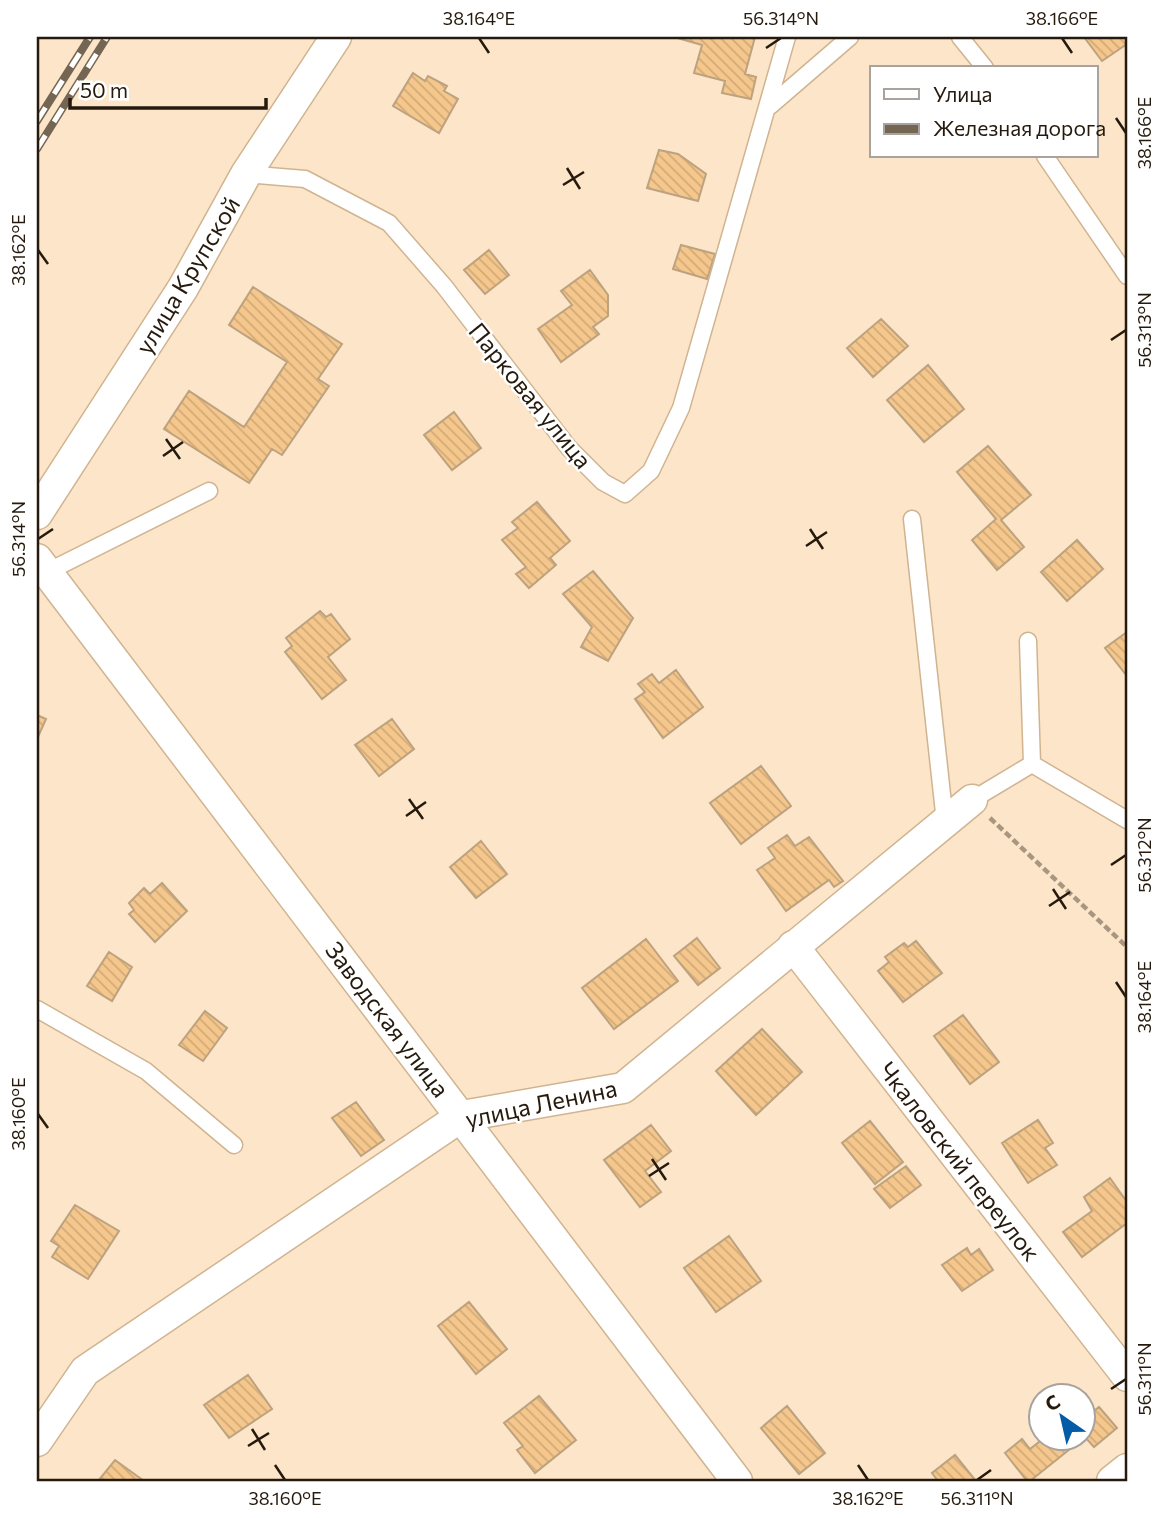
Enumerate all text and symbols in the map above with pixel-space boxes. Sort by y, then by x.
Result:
text: 38.164°E [443,7,515,29]
text: 56.314°N [743,7,819,29]
text: 38.166°E [1026,7,1098,29]
scale bar [70,66,266,110]
legend [870,66,1098,158]
text: 50 m [80,77,128,102]
text: Улица [933,81,992,106]
text: 38.166°E [1133,97,1155,169]
text: Железная дорога [933,115,1106,140]
street label: улица Крупской [129,191,245,359]
text: 38.162°E [7,214,29,286]
text: 56.313°N [1133,292,1155,368]
street label: Парковая улица [463,316,599,474]
text: 56.314°N [7,501,29,577]
text: 56.312°N [1133,817,1155,893]
street label: Заводская улица [320,936,456,1102]
text: 38.164°E [1133,961,1155,1033]
street label: Чкаловский переулок [873,1056,1047,1266]
street label: улица Ленина [462,1073,620,1133]
text: 38.160°E [7,1077,29,1151]
text: 56.311°N [1133,1342,1155,1416]
north arrow [1028,1382,1098,1452]
text: С [1040,1389,1064,1416]
text: 38.160°E [248,1487,322,1509]
text: 38.162°E [832,1487,904,1509]
text: 56.311°N [940,1487,1014,1509]

